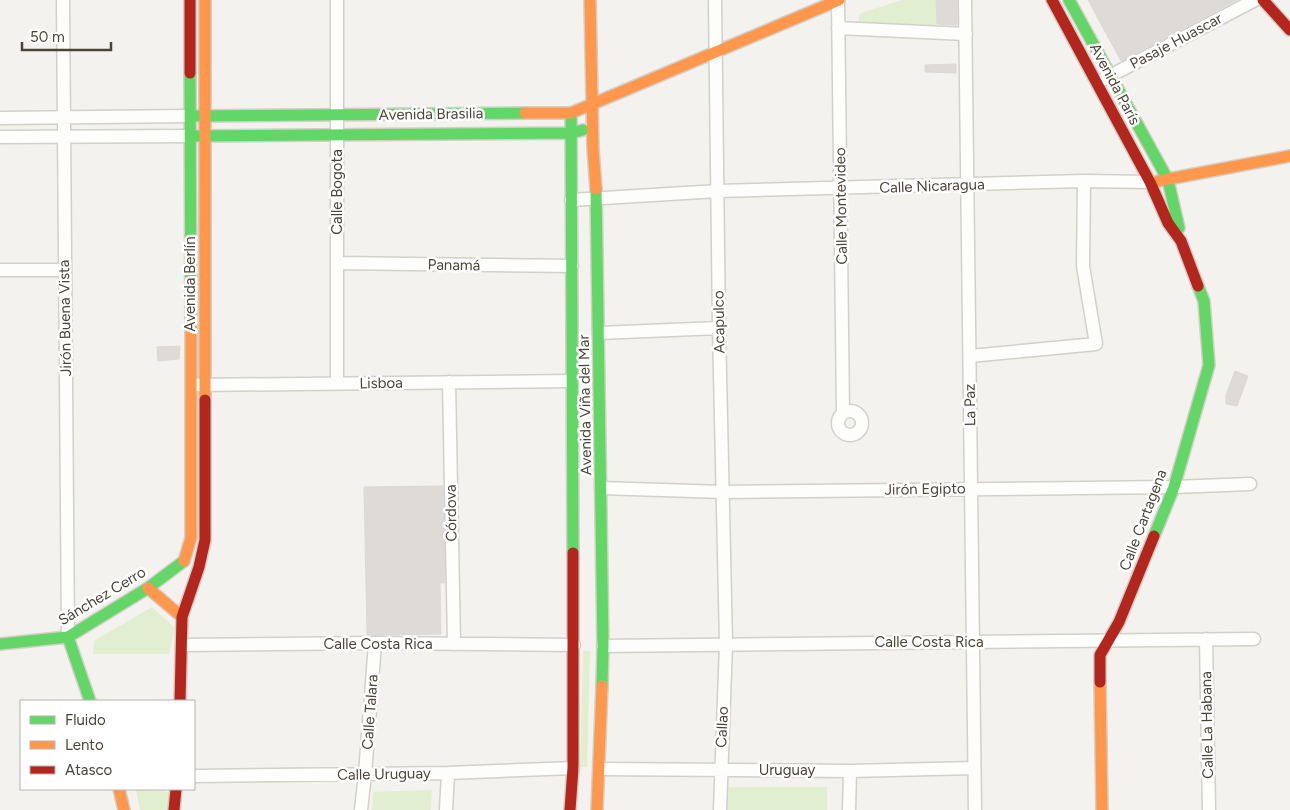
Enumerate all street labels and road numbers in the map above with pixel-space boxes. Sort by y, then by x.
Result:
street label: Pasaje Huascar [1127,9,1225,73]
street label: Avenida París [1086,40,1144,128]
street label: Avenida Brasilia [379,104,483,124]
street label: Calle Montevideo [831,147,851,265]
street label: Calle Bogota [328,149,346,235]
street label: Calle Nicaragua [879,175,985,197]
street label: Avenida Berlín [181,236,199,332]
street label: Panamá [428,256,480,274]
street label: Jirón Buena Vista [55,260,75,376]
street label: Acapulco [709,290,729,354]
street label: Avenida Viña del Mar [575,334,595,476]
street label: Lisboa [359,374,403,392]
street label: La Paz [961,383,979,427]
street label: Calle Cartagena [1115,467,1171,573]
street label: Jirón Egipto [884,479,966,499]
street label: Córdova [442,484,460,542]
street label: Sánchez Cerro [55,563,149,629]
street label: Calle Costa Rica [874,633,984,651]
street label: Calle Costa Rica [323,635,433,653]
street label: Calle La Habana [1197,671,1217,779]
street label: Calle Talara [358,674,382,750]
street label: Callao [712,706,732,748]
street label: Uruguay [759,761,815,779]
street label: Calle Uruguay [337,764,431,784]

